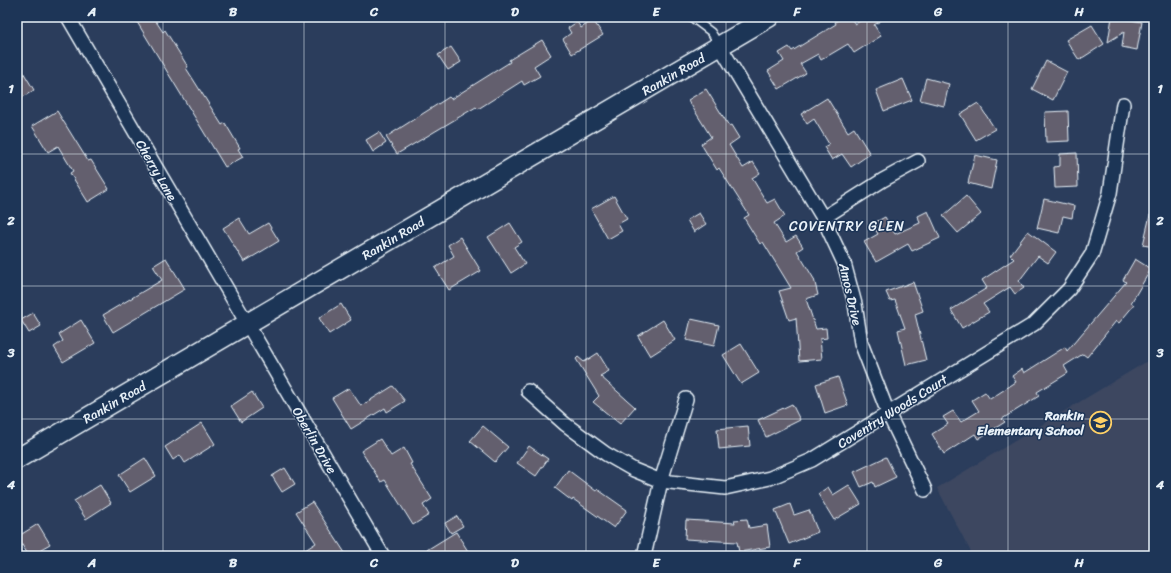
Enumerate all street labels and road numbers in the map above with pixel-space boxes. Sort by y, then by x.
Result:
street label: Rankin Road [637,46,710,102]
street label: Cherry Lane [130,135,184,206]
street label: Rankin Road [357,210,430,266]
street label: Amos Drive [832,260,869,328]
street label: Coventry Woods Court [832,368,953,455]
street label: Rankin Road [78,374,151,430]
street label: Oberlin Drive [286,402,343,479]

